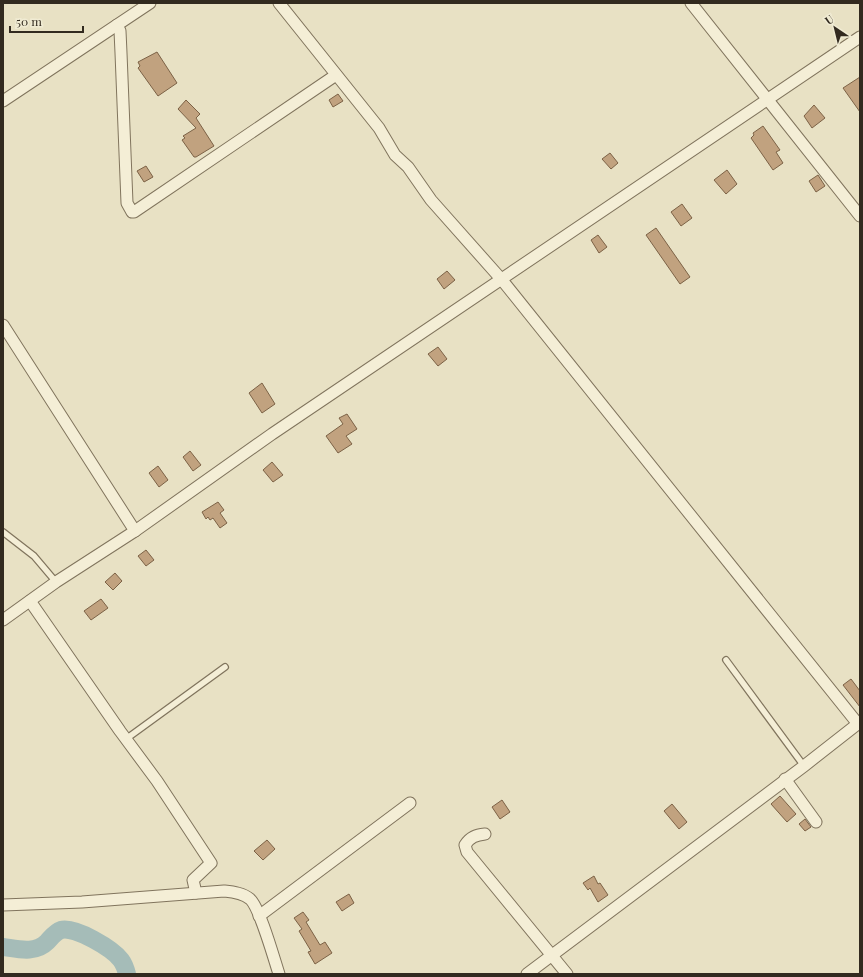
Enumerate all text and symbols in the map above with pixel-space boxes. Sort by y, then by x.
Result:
scale bar [10,8,83,34]
north arrow [815,8,855,48]
text: U [822,11,837,28]
text: 50 m [16,13,42,29]

